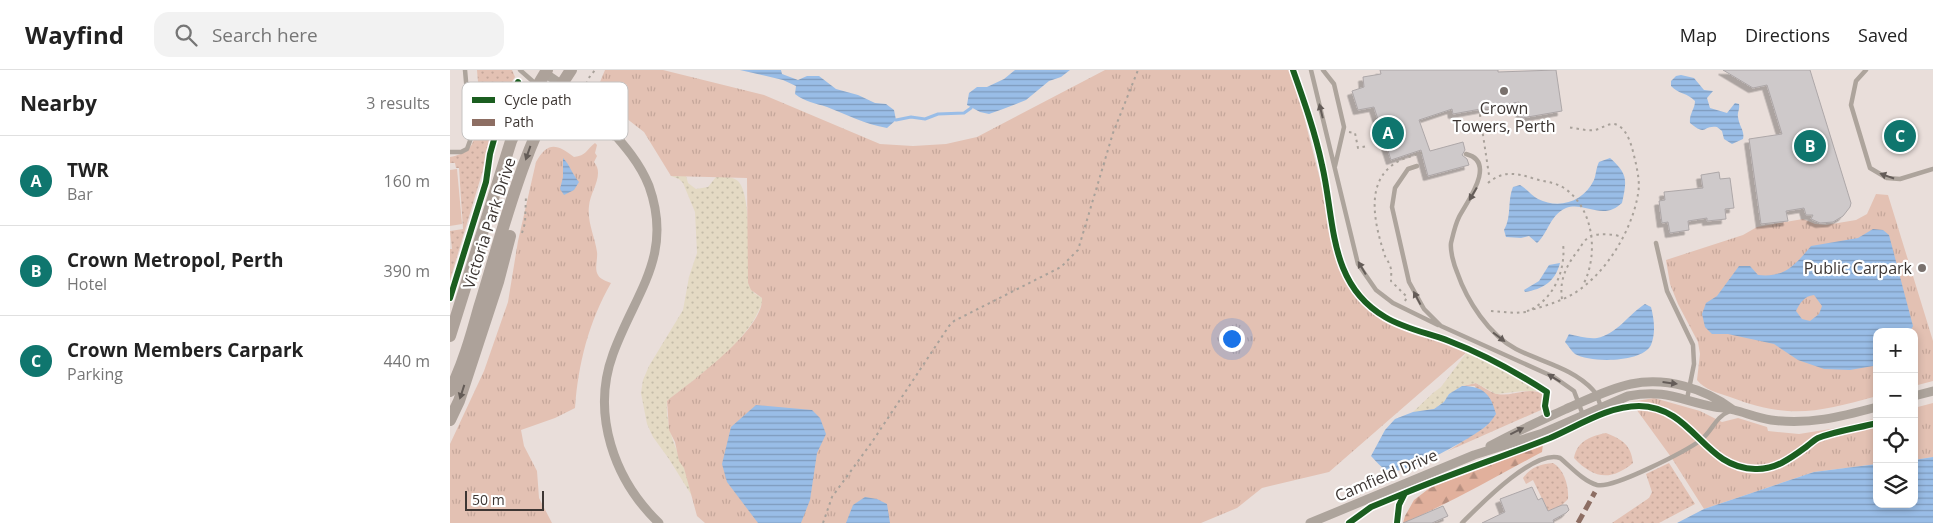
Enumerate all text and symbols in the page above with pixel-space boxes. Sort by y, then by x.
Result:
search box [154,12,504,57]
text: Wayfind [25,18,124,51]
icon: search [172,21,200,49]
text: Search here [212,22,318,48]
text: Map [1680,23,1717,47]
text: Directions [1745,23,1830,47]
text: Saved [1858,23,1908,47]
legend [462,82,628,140]
marker: Crown Towers, Perth [1498,85,1510,97]
text: Nearby [20,89,97,117]
text: Cycle path [504,90,572,109]
text: 3 results [366,92,430,114]
place label: Crown Towers, Perth [1453,97,1555,137]
one-way arrow [1317,104,1325,119]
text: Path [504,112,534,131]
pin: A [1372,114,1404,152]
pin: C [1884,117,1916,155]
pin: B [1794,127,1826,165]
one-way arrow [524,146,532,161]
street label: Victoria Park Drive [457,154,521,292]
text: TWR [67,157,109,183]
text: A [30,170,42,192]
text: 160 m [384,170,430,192]
one-way arrow [1879,172,1894,180]
text: Bar [67,183,93,205]
one-way arrow [1468,187,1477,200]
text: Crown Metropol, Perth [67,247,283,273]
place label: Public Carpark [1804,257,1913,279]
text: B [31,260,41,282]
text: 390 m [384,260,430,282]
one-way arrow [1357,262,1366,275]
marker: Public Carpark [1916,262,1928,274]
text: Hotel [67,273,107,295]
one-way arrow [1413,290,1421,305]
your location [1219,326,1245,352]
map controls [1873,328,1918,508]
button: + [1873,328,1918,373]
one-way arrow [1493,332,1506,342]
text: Crown Members Carpark [67,337,303,363]
text: C [31,350,41,372]
text: 440 m [384,350,430,372]
text: Parking [67,363,123,385]
button: − [1873,373,1918,418]
one-way arrow [1548,374,1561,383]
one-way arrow [1662,379,1678,387]
one-way arrow [458,385,465,400]
button: locate [1873,418,1918,463]
one-way arrow [1510,427,1524,435]
street label: Camfield Drive [1331,444,1441,506]
button: layers [1873,463,1918,508]
scale bar [465,488,544,511]
text: 50 m [472,490,505,509]

